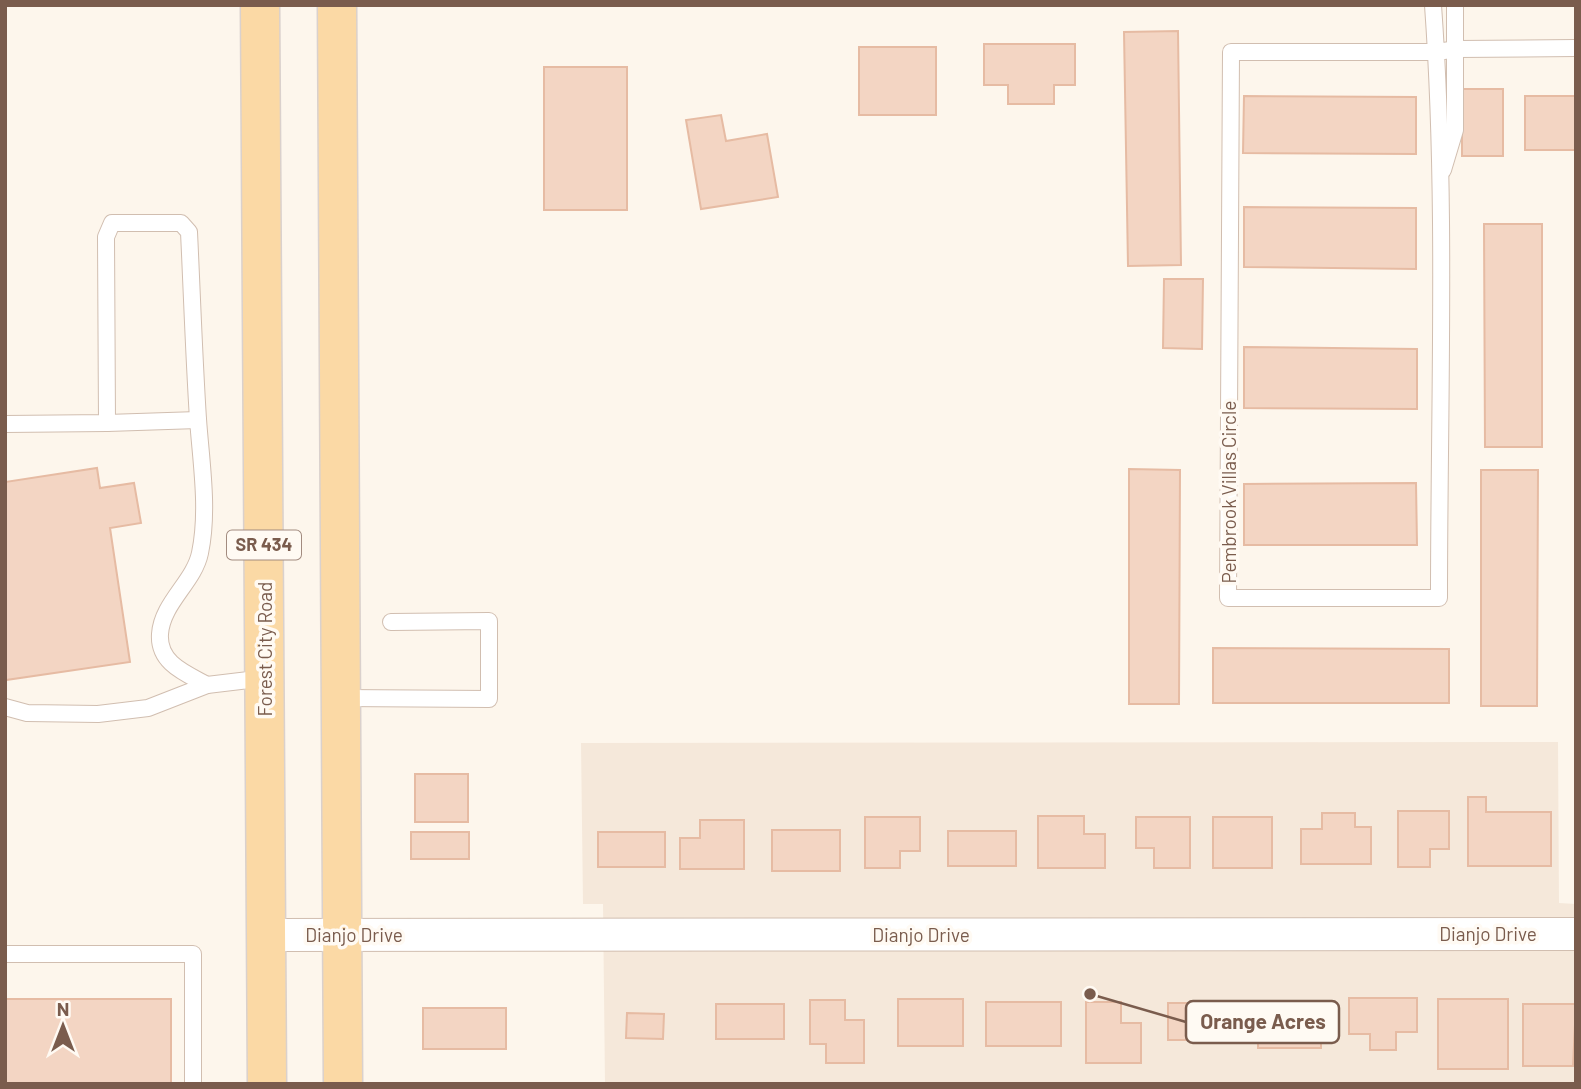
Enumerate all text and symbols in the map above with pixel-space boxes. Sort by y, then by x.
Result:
street label: Pembrook Villas Circle [1217,401,1240,583]
road number: SR 434 [227,530,301,560]
street label: Forest City Road [253,582,276,716]
street label: Dianjo Drive [1439,922,1537,945]
street label: Dianjo Drive [305,923,403,946]
street label: Dianjo Drive [872,923,970,946]
north arrow [28,991,98,1061]
text: N [57,997,69,1020]
callout: Orange Acres [1186,1001,1339,1043]
text: Orange Acres [1200,1008,1326,1033]

